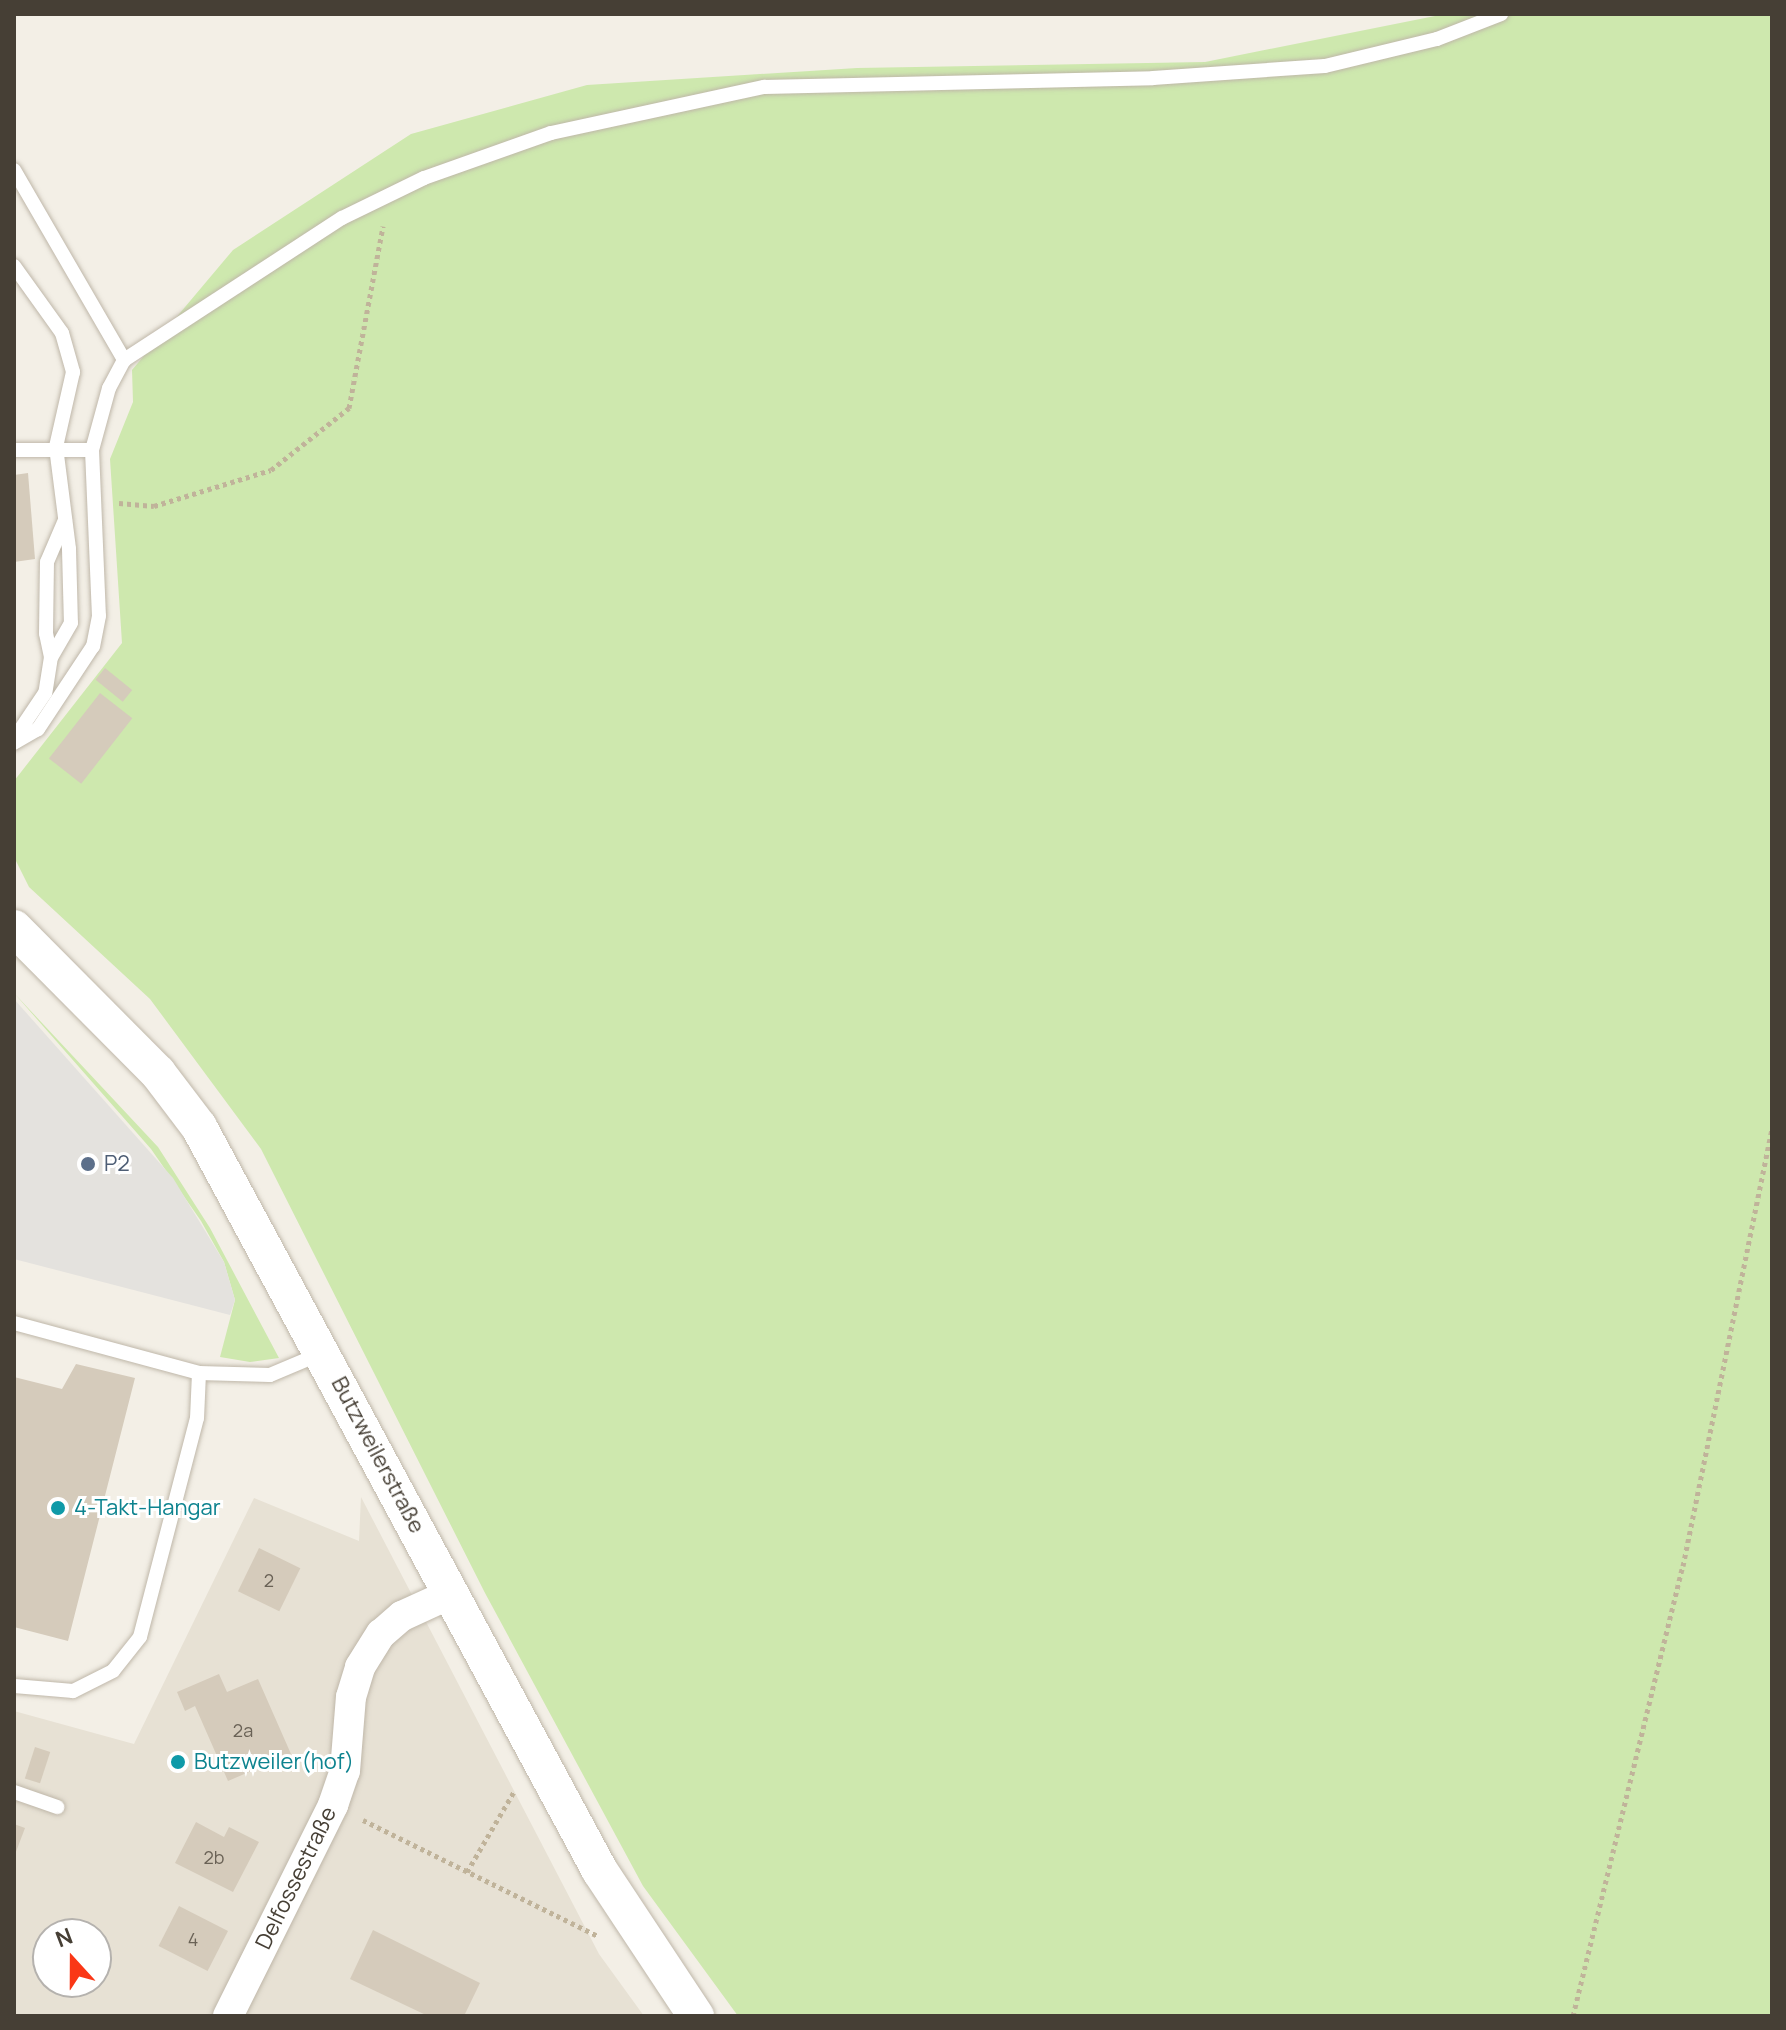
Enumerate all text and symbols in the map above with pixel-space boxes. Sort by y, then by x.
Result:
place label: P2 [104,1151,130,1177]
marker: P2 [79,1155,97,1173]
street label: Butzweilerstraße [326,1372,430,1538]
place label: 4-Takt-Hangar [74,1495,221,1521]
marker: 4-Takt-Hangar [49,1499,67,1517]
house number: 2 [264,1569,274,1591]
house number: 2a [233,1719,253,1741]
place label: Butzweiler(hof) [194,1749,354,1775]
marker: Butzweiler(hof) [169,1753,187,1771]
street label: Delfossestraße [250,1803,342,1953]
house number: 2b [204,1846,224,1868]
north arrow [32,1918,112,1998]
text: N [51,1921,77,1954]
house number: 4 [188,1928,198,1950]

